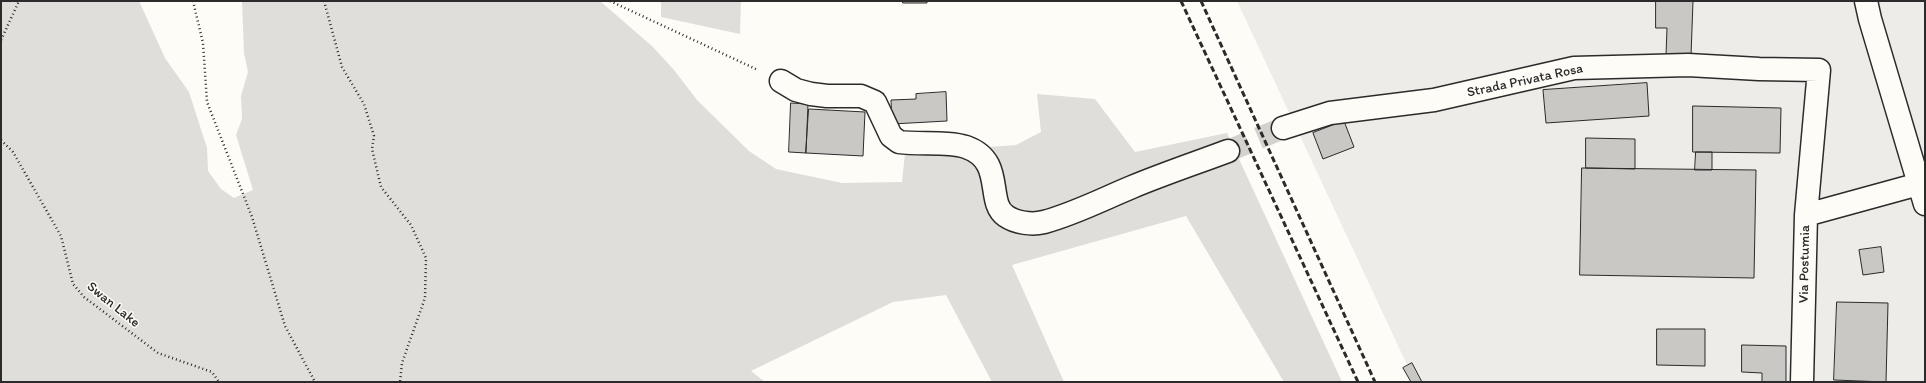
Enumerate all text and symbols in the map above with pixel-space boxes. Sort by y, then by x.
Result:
street label: Strada Privata Rosa [1465,60,1585,102]
street label: Via Postumia [1796,225,1814,303]
street label: Swan Lake [83,278,143,332]

